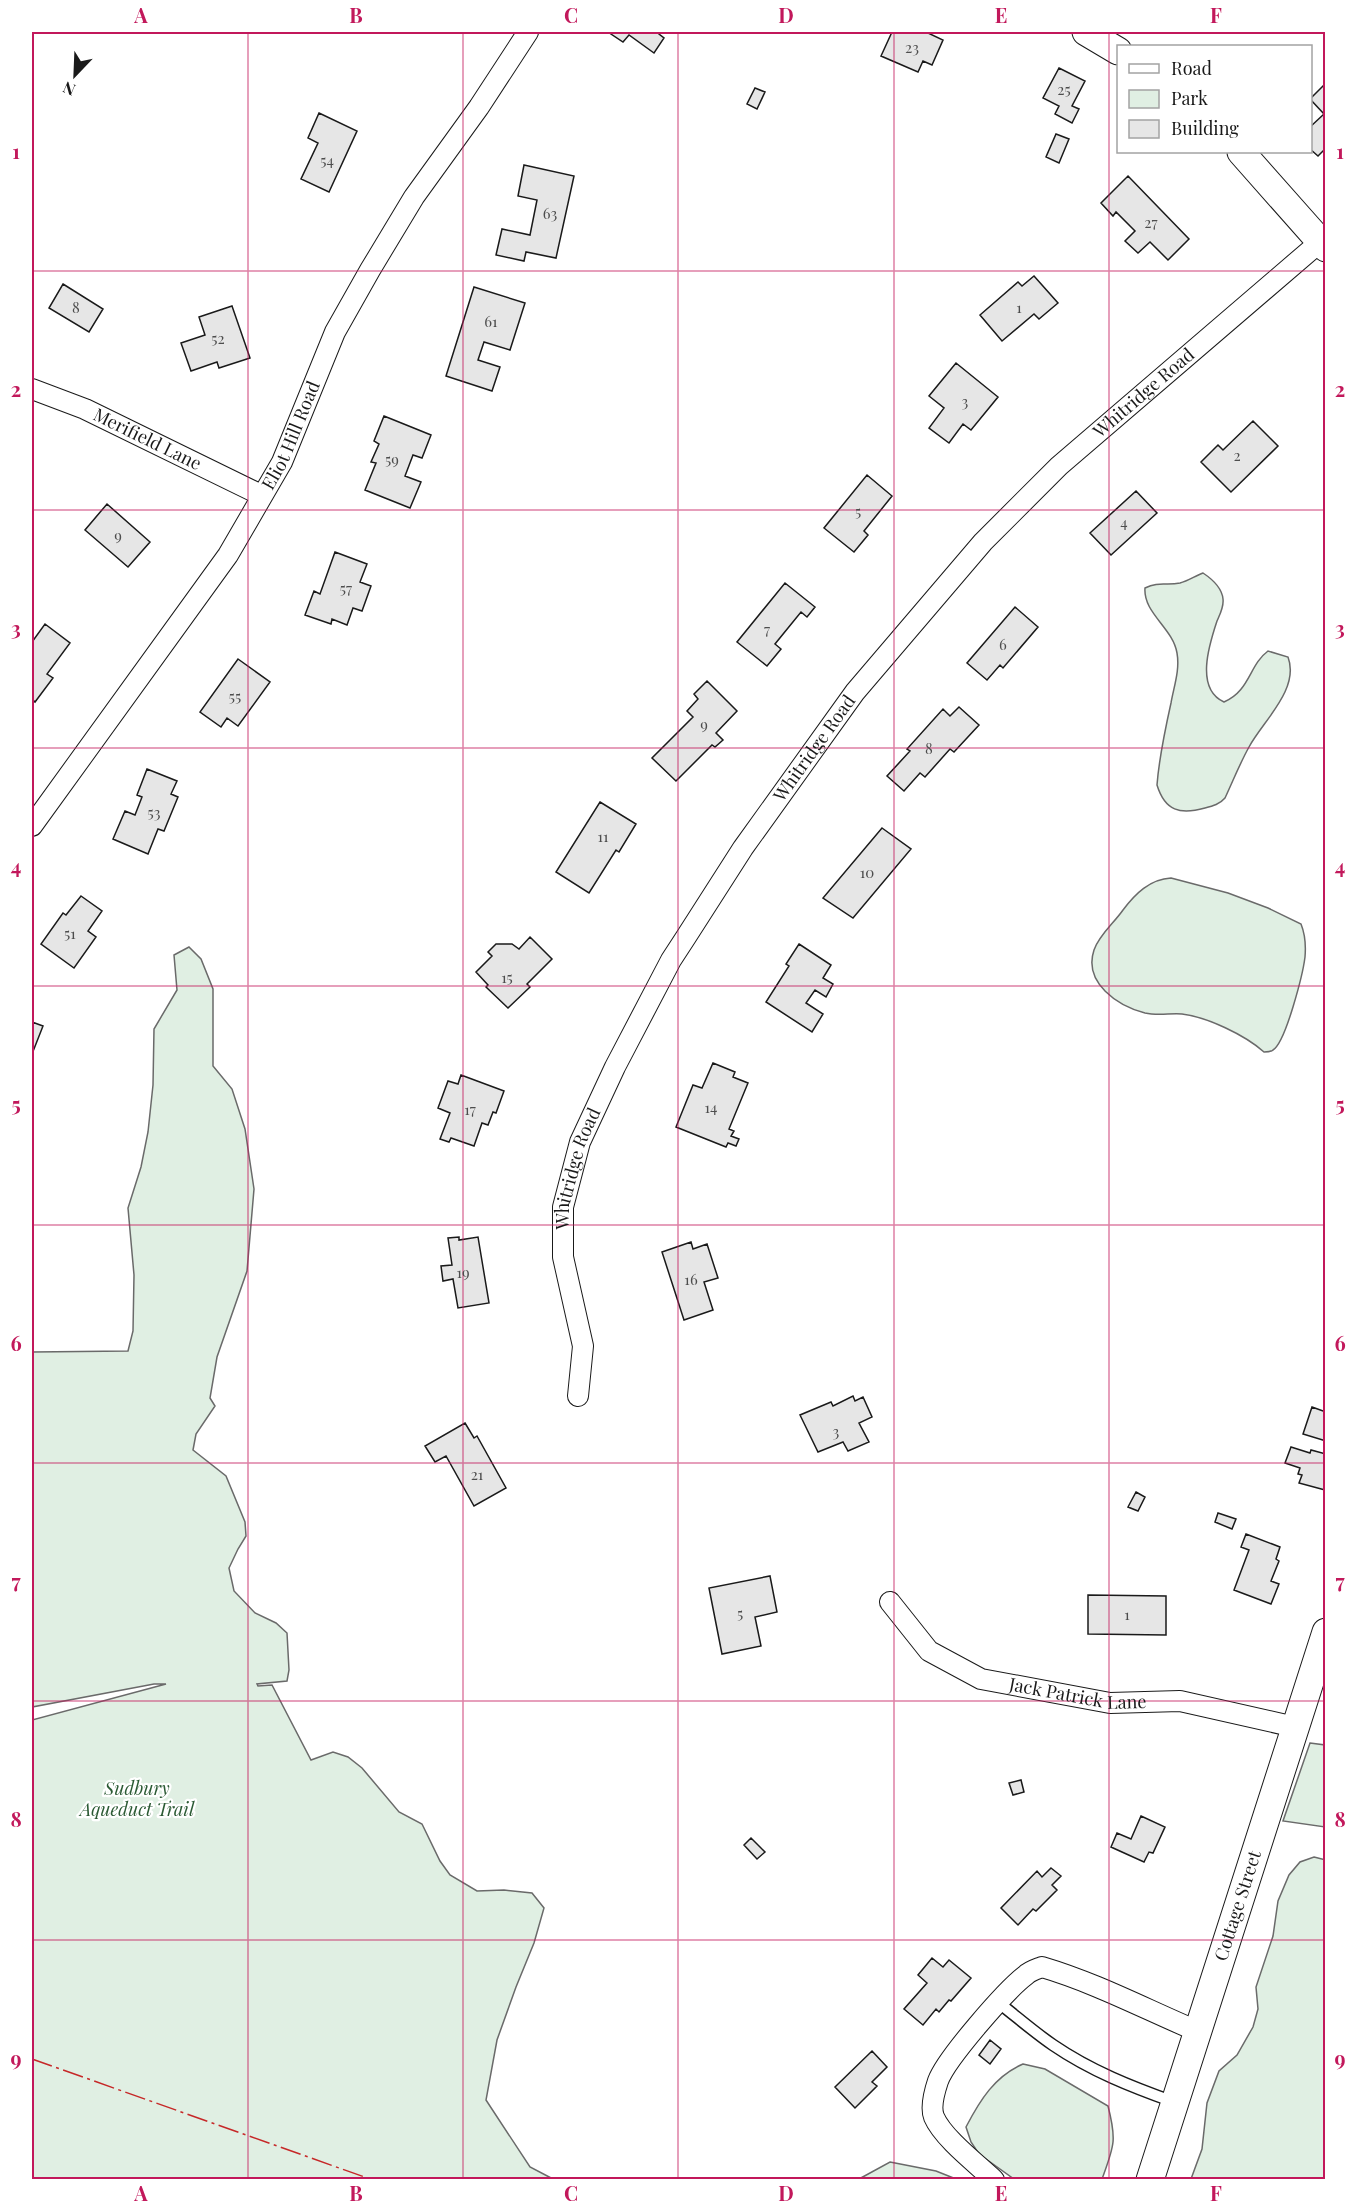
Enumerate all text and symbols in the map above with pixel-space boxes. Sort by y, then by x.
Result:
text: A [133,1,148,28]
text: B [349,1,363,28]
text: C [564,1,578,28]
text: D [778,1,794,28]
text: E [995,1,1007,28]
text: F [1210,1,1222,28]
house number: 23 [905,37,919,57]
north arrow [45,45,105,105]
legend [1117,45,1312,153]
text: Road [1171,56,1212,80]
text: N [59,77,78,101]
house number: 25 [1057,79,1071,99]
text: Park [1171,86,1208,110]
text: Building [1171,116,1239,140]
text: 1 [12,137,20,164]
text: 1 [1336,137,1344,164]
house number: 54 [320,150,334,170]
house number: 63 [543,203,557,223]
house number: 27 [1144,212,1158,232]
house number: 8 [72,297,80,317]
house number: 1 [1016,297,1022,317]
house number: 61 [484,311,498,331]
house number: 52 [211,328,225,348]
street label: Whitridge Road [1087,342,1199,443]
text: 2 [11,375,21,402]
text: 2 [1335,375,1345,402]
street label: Eliot Hill Road [256,377,325,494]
house number: 3 [962,391,969,411]
street label: Merifield Lane [90,402,206,475]
house number: 2 [1233,445,1241,465]
house number: 59 [385,449,399,469]
house number: 5 [855,501,861,521]
house number: 4 [1120,512,1128,532]
house number: 9 [114,525,122,545]
house number: 57 [340,578,352,598]
text: 3 [11,614,21,641]
text: 3 [1335,614,1345,641]
house number: 7 [764,619,770,639]
house number: 6 [999,634,1007,654]
house number: 55 [229,686,241,706]
street label: Whitridge Road [767,689,861,807]
house number: 9 [700,714,708,734]
house number: 8 [925,738,933,758]
house number: 53 [148,802,161,822]
house number: 11 [597,826,609,846]
text: 4 [11,852,21,879]
text: 4 [1335,852,1345,879]
house number: 10 [860,862,874,882]
house number: 51 [64,923,76,943]
house number: 15 [501,967,513,987]
text: 5 [11,1090,21,1117]
text: 5 [1335,1090,1345,1117]
house number: 14 [705,1097,717,1117]
house number: 17 [464,1099,476,1119]
street label: Whitridge Road [550,1103,606,1231]
house number: 19 [456,1262,470,1282]
house number: 16 [684,1269,698,1289]
text: 6 [10,1329,22,1356]
text: 6 [1334,1329,1346,1356]
house number: 3 [833,1421,840,1441]
house number: 21 [471,1464,484,1484]
text: 7 [11,1567,21,1594]
text: 7 [1335,1567,1345,1594]
house number: 5 [737,1603,743,1623]
house number: 1 [1124,1604,1130,1624]
street label: Jack Patrick Lane [1006,1671,1147,1714]
park label: Sudbury Aqueduct Trail [78,1776,195,1821]
text: 8 [10,1805,22,1832]
text: 8 [1334,1805,1346,1832]
street label: Cottage Street [1208,1847,1266,1964]
text: 9 [10,2044,22,2071]
text: 9 [1334,2044,1346,2071]
text: A [133,2179,148,2206]
text: B [349,2179,363,2206]
text: C [564,2179,578,2206]
text: D [778,2179,794,2206]
text: E [995,2179,1007,2206]
text: F [1210,2179,1222,2206]

